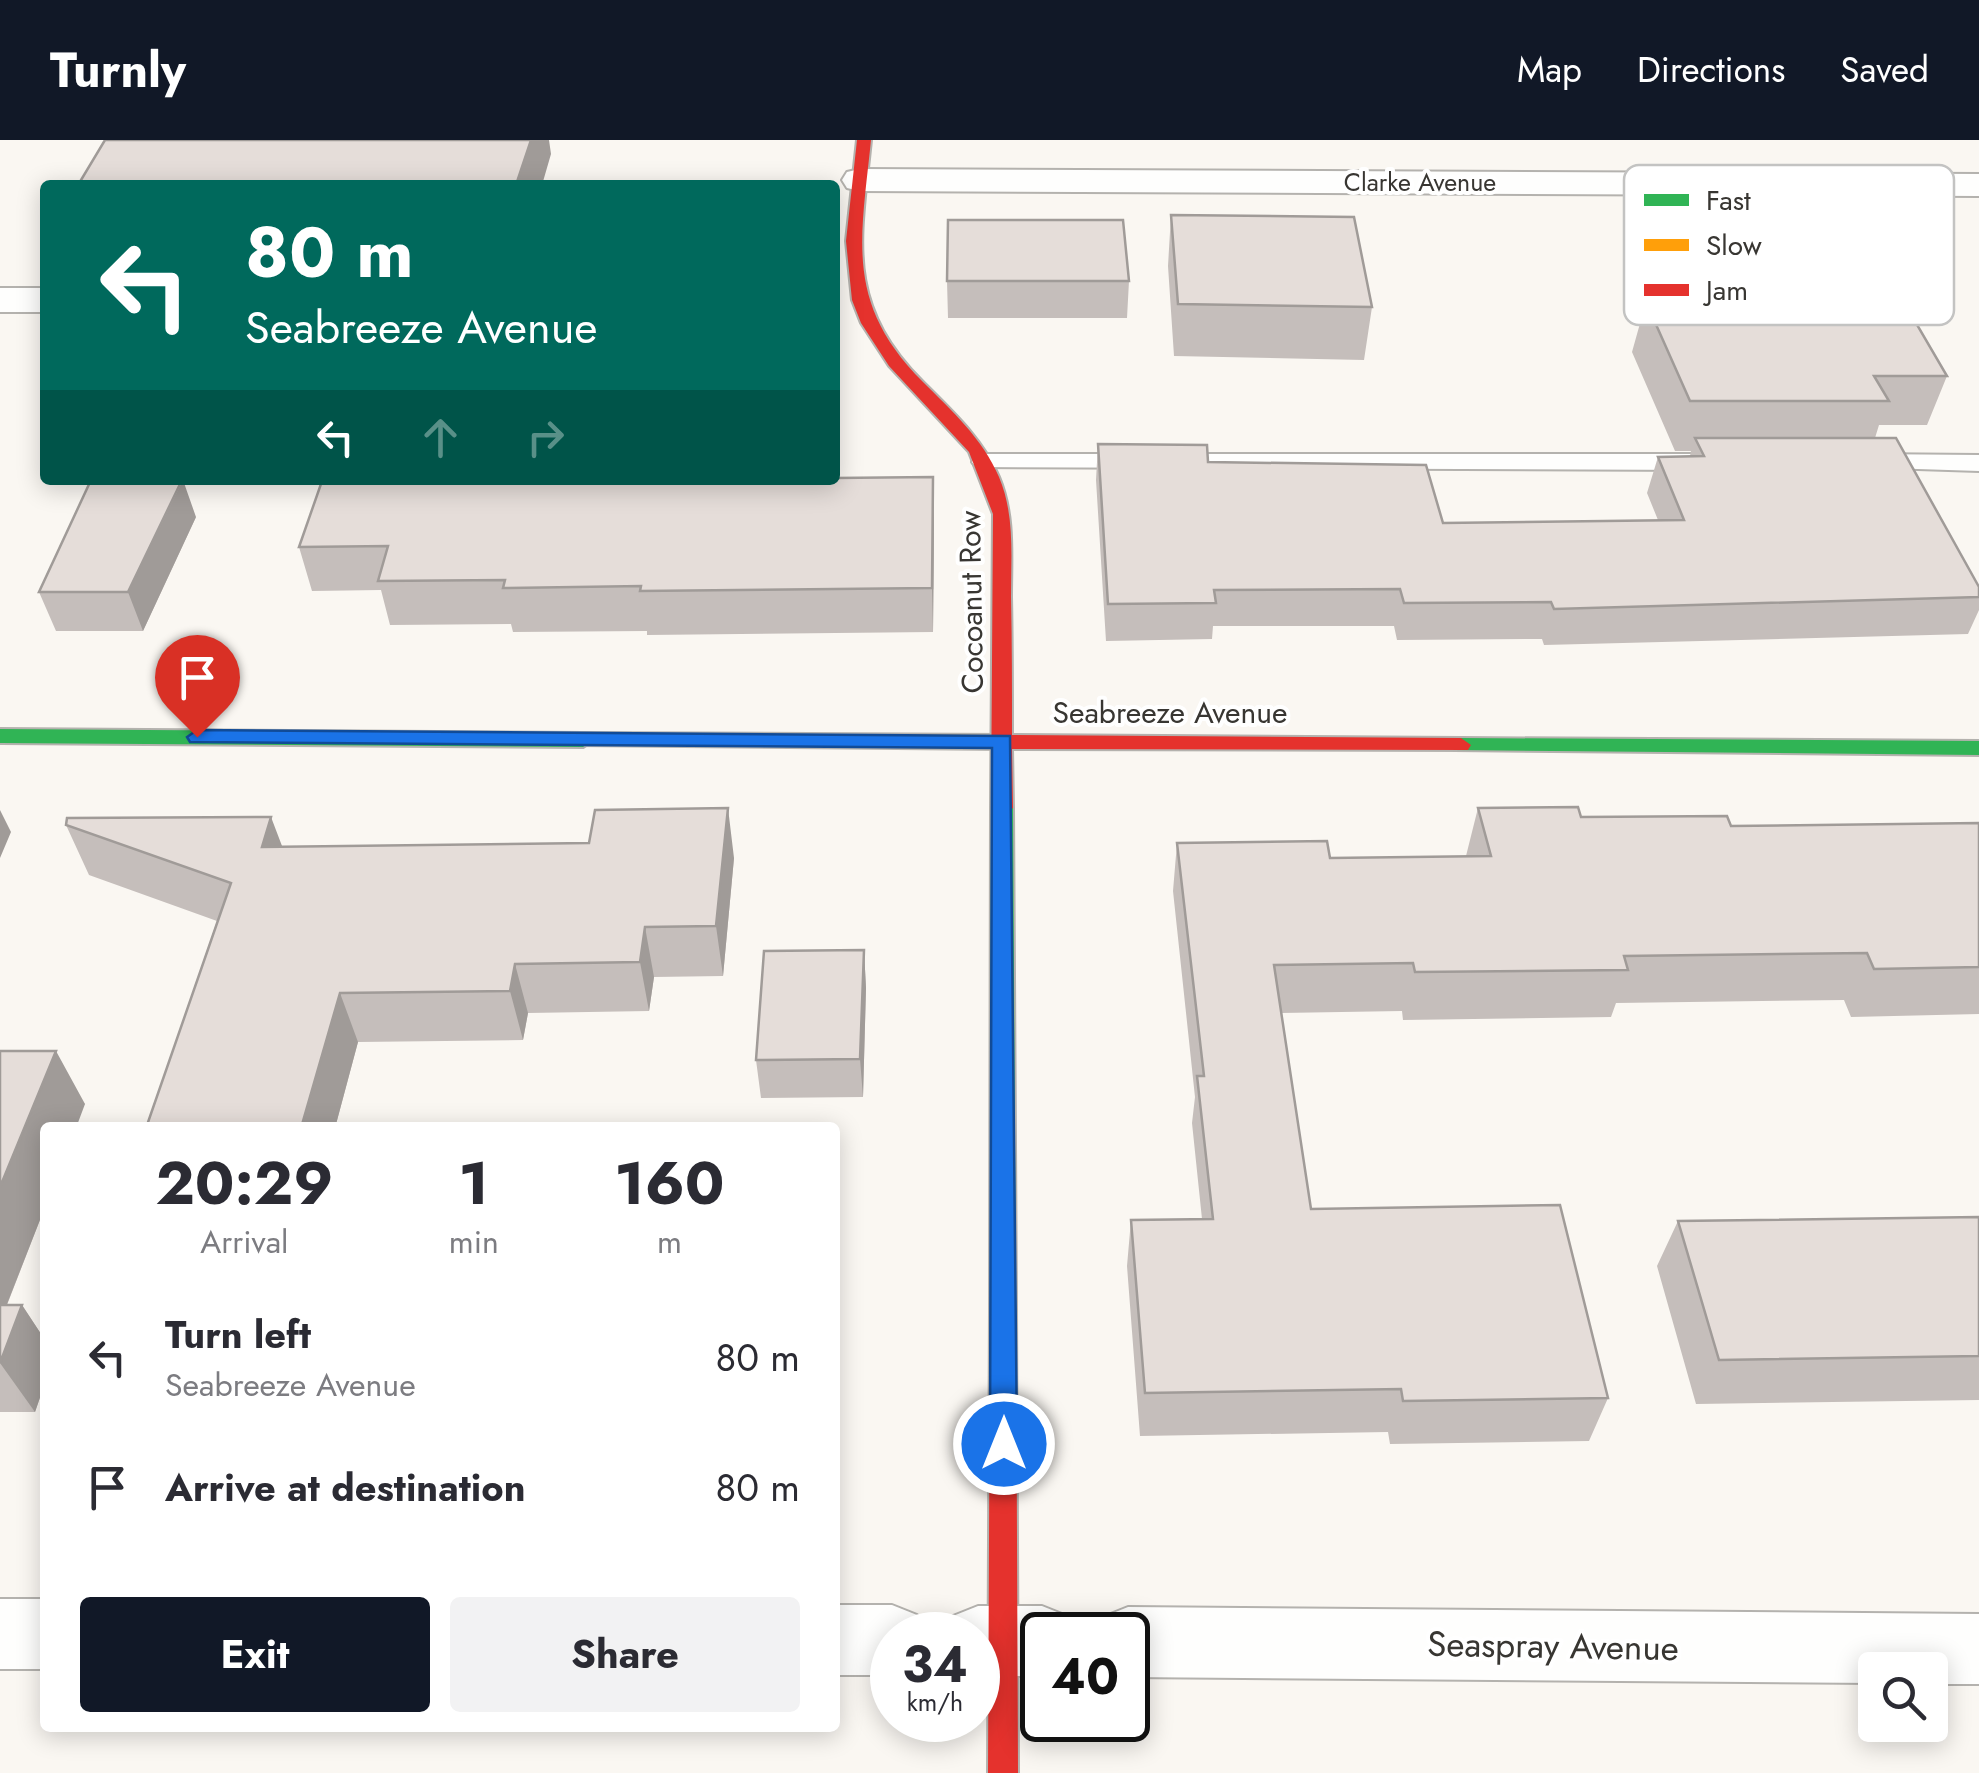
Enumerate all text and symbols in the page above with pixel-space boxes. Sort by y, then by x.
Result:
text: Turnly [50,36,186,105]
text: Map [1517,45,1582,95]
text: Directions [1637,45,1785,95]
text: Saved [1840,45,1929,95]
street label: Clarke Avenue [1344,164,1496,200]
legend [1624,165,1954,325]
text: Fast [1706,180,1751,221]
text: 80 m [245,202,414,303]
icon: left [80,220,210,350]
text: Slow [1706,225,1762,266]
text: Jam [1702,270,1748,311]
text: Seabreeze Avenue [245,295,597,360]
icon: left [308,410,363,465]
icon: ahead [413,410,468,465]
icon: right [518,410,573,465]
street label: Cocoanut Row [948,510,994,694]
pin [155,635,240,738]
icon: arrive [170,650,225,705]
street label: Seabreeze Avenue [1053,691,1287,734]
text: 20:29 [155,1140,333,1227]
text: 1 [458,1140,489,1227]
text: 160 [614,1140,725,1227]
text: Arrival [200,1219,288,1265]
text: min [449,1219,499,1265]
text: m [657,1219,682,1265]
text: Turn left [165,1307,311,1362]
icon: left [80,1330,135,1385]
text: 80 m [715,1330,800,1385]
text: Seabreeze Avenue [165,1362,416,1408]
position arrow [952,1392,1056,1496]
icon: arrive [80,1460,135,1515]
text: Arrive at destination [165,1460,526,1515]
text: 80 m [715,1460,800,1515]
button: Exit [80,1597,430,1712]
button: Share [450,1597,800,1712]
speed limit sign: 40 [1020,1612,1150,1742]
street label: Seaspray Avenue [1427,1619,1679,1673]
text: 34 [902,1628,968,1701]
map controls [1858,1652,1948,1742]
button: search [1858,1652,1948,1742]
text: km/h [907,1684,963,1720]

